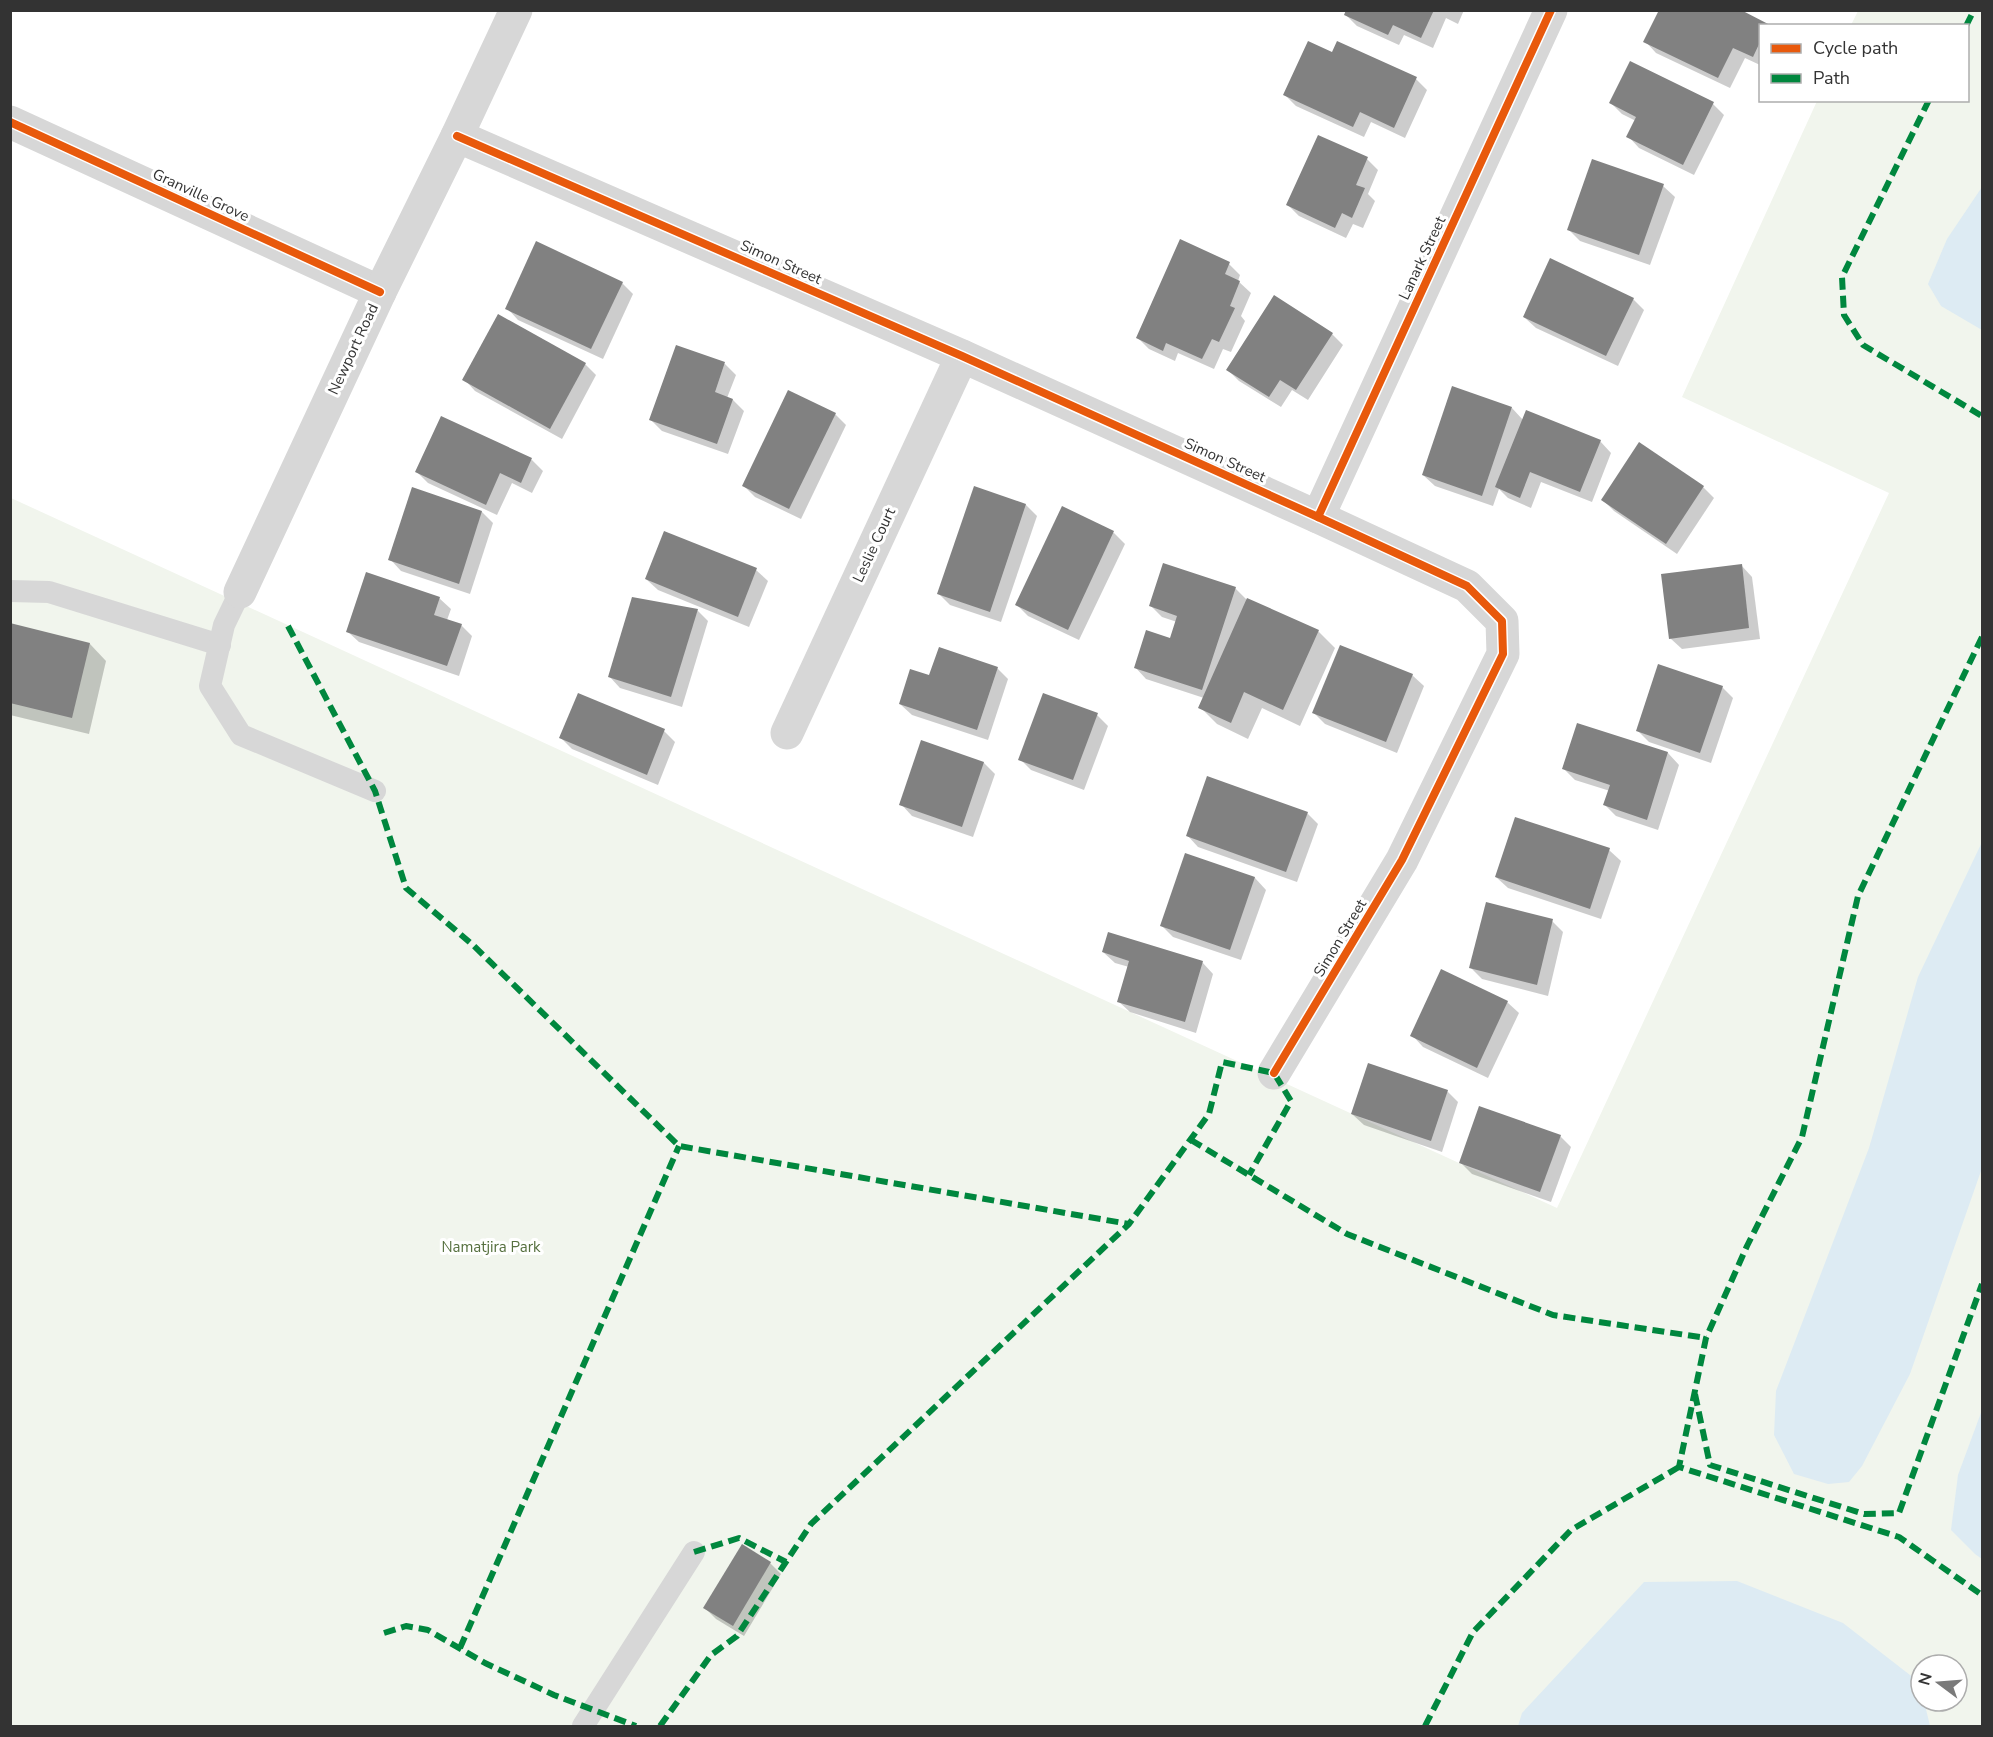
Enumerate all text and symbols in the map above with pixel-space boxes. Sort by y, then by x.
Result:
legend [1759,24,1969,102]
text: Cycle path [1813,36,1898,60]
text: Path [1813,66,1850,90]
street label: Granville Grove [149,164,253,226]
street label: Lanark Street [1394,212,1450,303]
street label: Simon Street [737,235,826,289]
street label: Newport Road [323,300,383,398]
street label: Simon Street [1181,433,1270,487]
street label: Leslie Court [848,504,900,586]
street label: Simon Street [1309,895,1371,981]
park label: Namatjira Park [441,1237,541,1257]
north arrow [1909,1653,1969,1713]
text: N [1913,1670,1938,1688]

